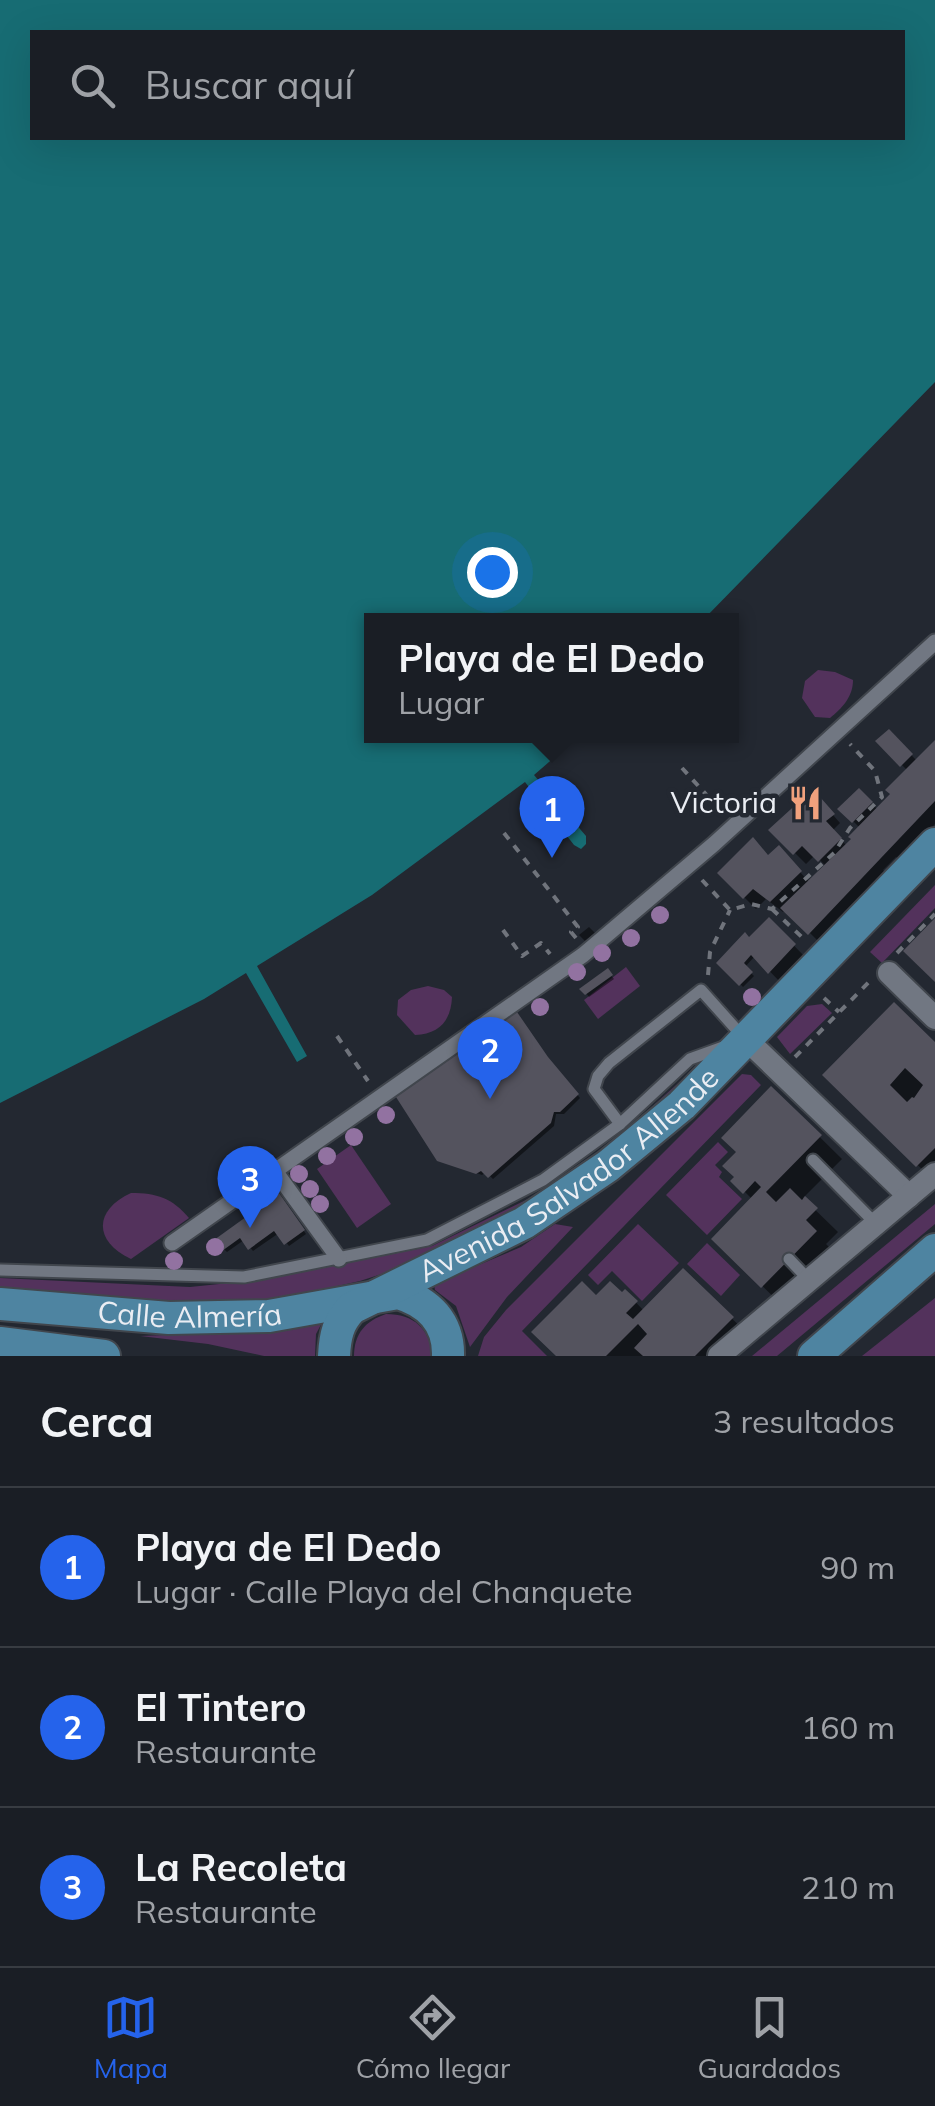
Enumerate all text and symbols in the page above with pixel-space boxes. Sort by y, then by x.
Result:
search box [30,30,905,140]
icon: search [65,58,120,113]
text: Buscar aquí [145,61,353,109]
your location [467,547,518,598]
popup [364,613,739,743]
text: Playa de El Dedo [398,634,705,682]
text: Lugar [398,682,484,722]
pin: 1 [520,776,584,858]
place label: Victoria [671,783,777,821]
restaurant icon: Victoria [786,784,824,822]
pin: 2 [458,1016,522,1099]
street label: Avenida Salvador Allende [412,1059,726,1290]
pin: 3 [218,1146,282,1228]
street label: Calle Almería [96,1292,285,1336]
text: Cerca [40,1395,154,1448]
text: 3 resultados [713,1401,895,1441]
text: Playa de El Dedo [135,1523,441,1571]
text: 1 [63,1547,82,1587]
text: 90 m [820,1547,895,1587]
text: Lugar · Calle Playa del Chanquete [135,1571,633,1611]
text: El Tintero [135,1683,306,1731]
text: 2 [63,1707,82,1747]
text: 160 m [801,1707,895,1747]
text: Restaurante [135,1731,317,1771]
text: La Recoleta [135,1843,347,1891]
text: 3 [63,1867,82,1907]
text: 210 m [801,1867,895,1907]
text: Restaurante [135,1891,317,1931]
tab: Mapa [94,1990,168,2085]
tab: Cómo llegar [356,1990,510,2085]
tab: Guardados [698,1990,841,2085]

